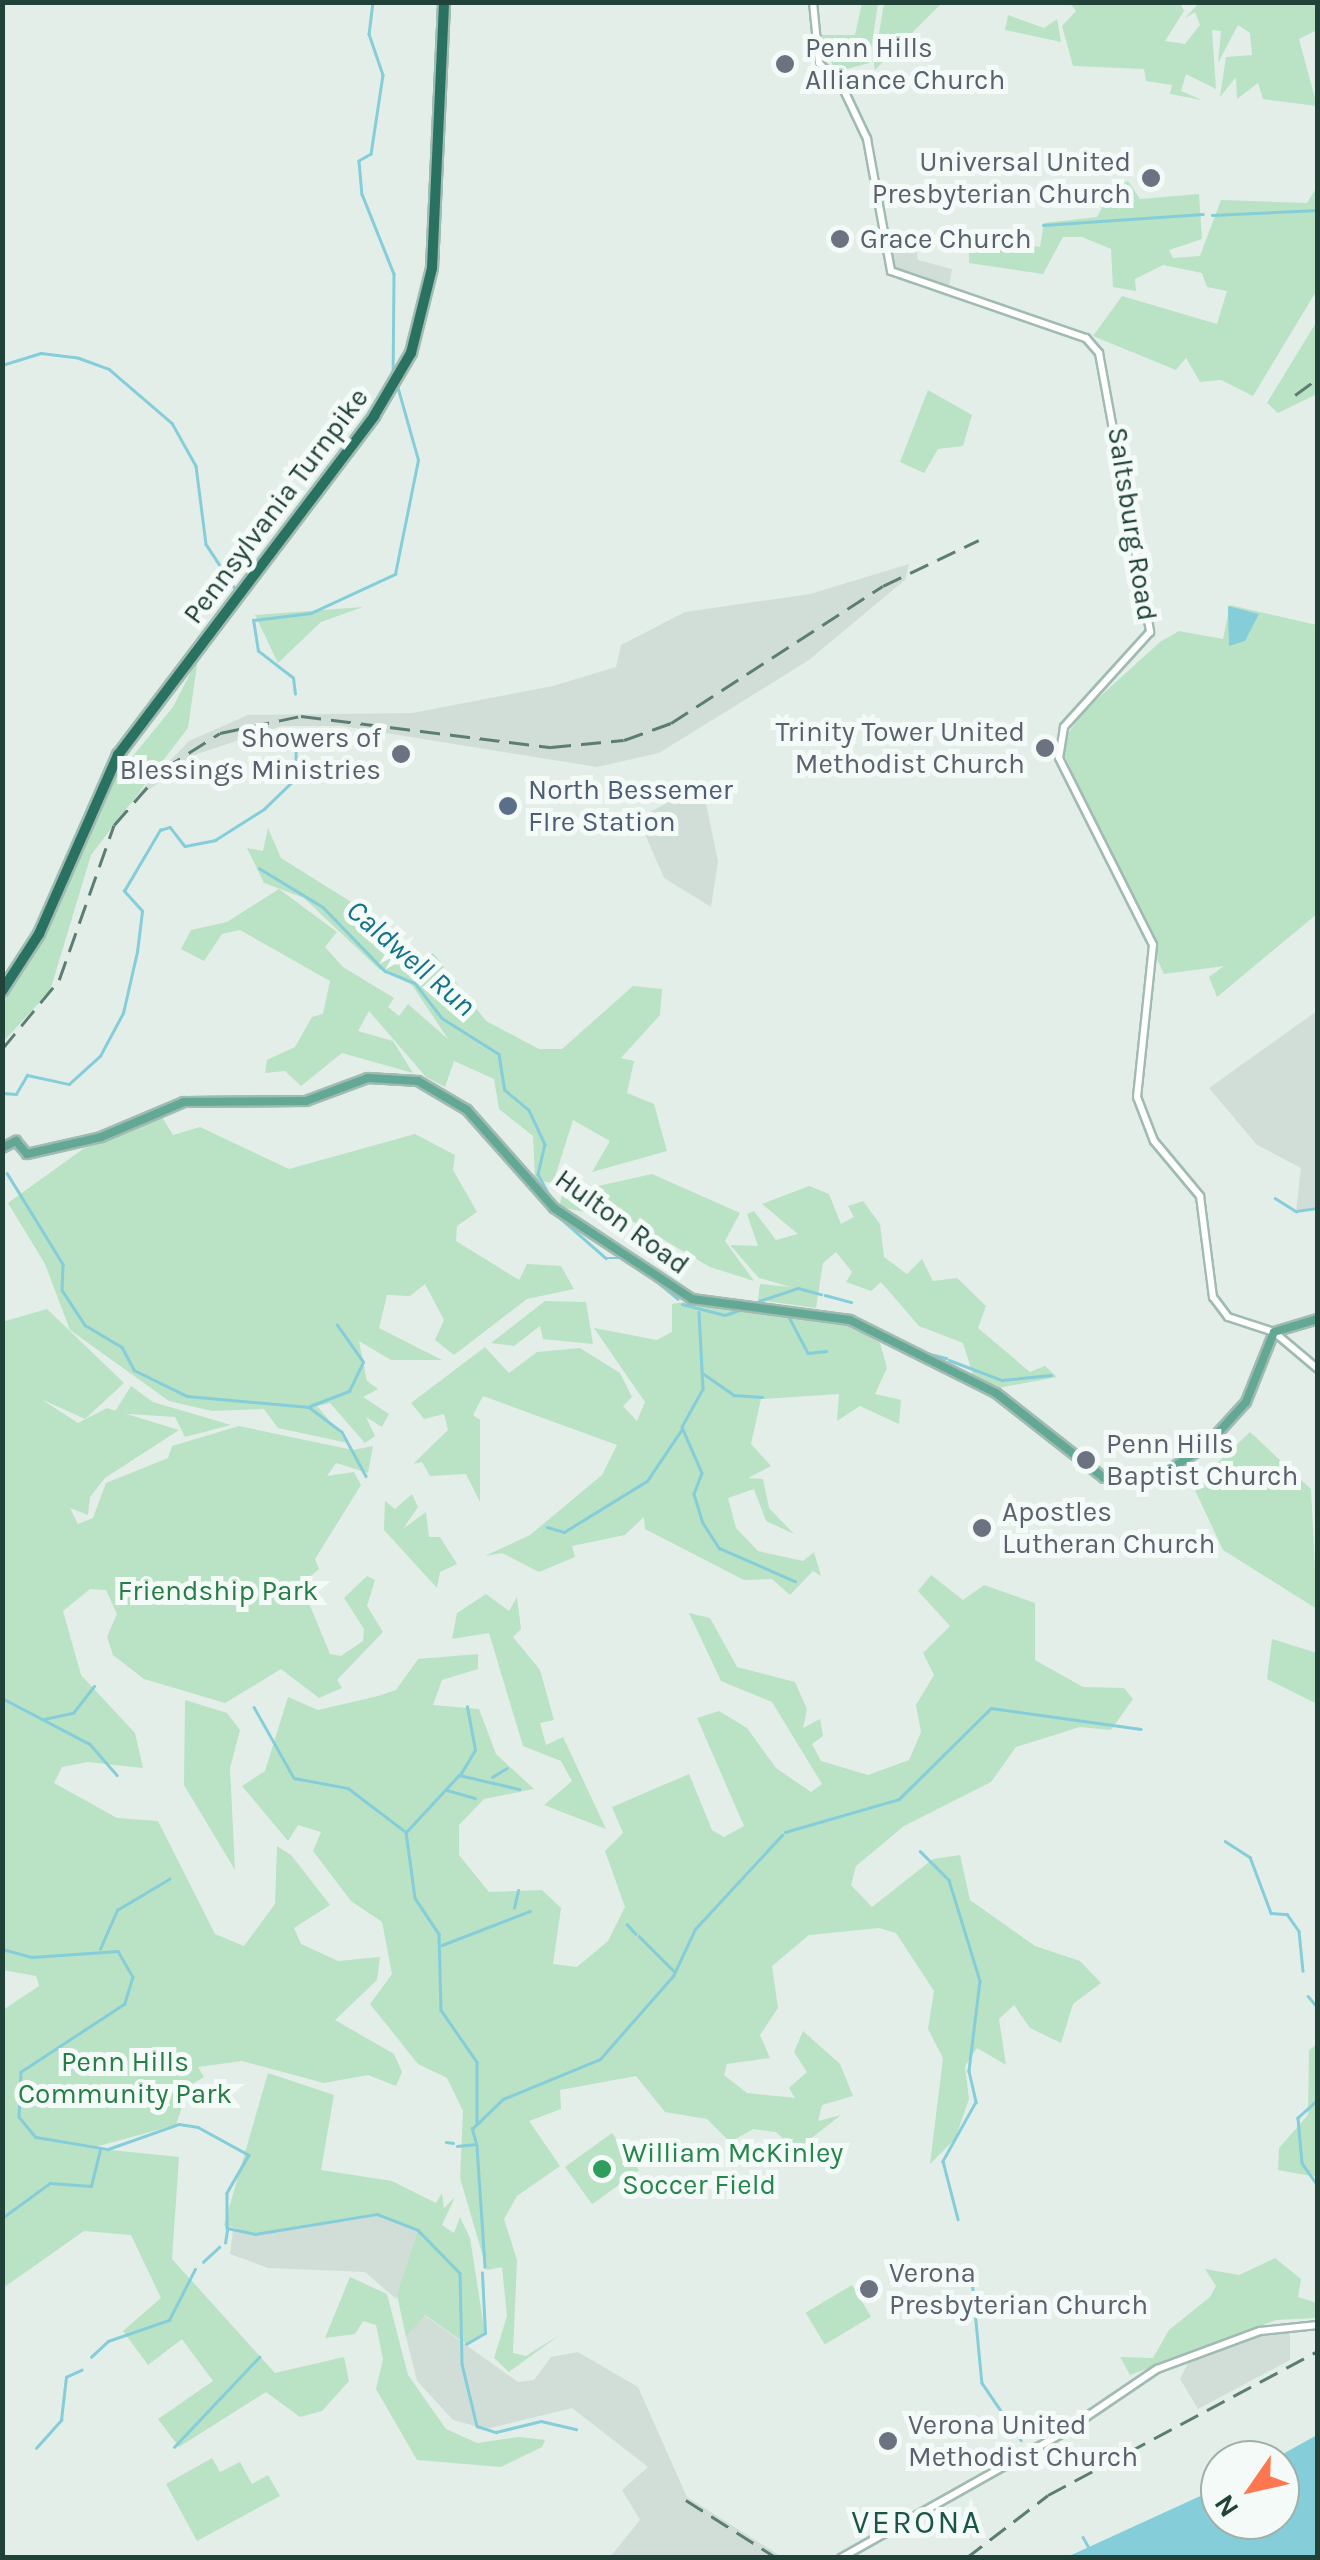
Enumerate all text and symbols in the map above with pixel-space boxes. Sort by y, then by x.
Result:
place label: Penn Hills Alliance Church [805,31,1005,97]
marker: Penn Hills Alliance Church [774,53,796,75]
place label: Universal United Presbyterian Church [872,145,1131,211]
marker: Universal United Presbyterian Church [1140,167,1162,189]
place label: Grace Church [860,222,1032,256]
marker: Grace Church [829,228,851,250]
street label: Pennsylvania Turnpike [176,382,376,630]
street label: Saltsburg Road [1100,425,1164,623]
place label: Trinity Tower United Methodist Church [776,715,1025,781]
place label: Showers of Blessings Ministries [119,721,381,787]
marker: Trinity Tower United Methodist Church [1034,737,1056,759]
marker: Showers of Blessings Ministries [390,743,412,765]
place label: North Bessemer FIre Station [528,773,733,839]
marker: North Bessemer FIre Station [497,795,519,817]
water label: Caldwell Run [339,892,483,1024]
street label: Hulton Road [548,1162,696,1282]
place label: Penn Hills Baptist Church [1106,1427,1298,1493]
marker: Penn Hills Baptist Church [1075,1449,1097,1471]
place label: Apostles Lutheran Church [1002,1495,1215,1561]
marker: Apostles Lutheran Church [971,1517,993,1539]
park label: Friendship Park [118,1574,318,1608]
park label: Penn Hills Community Park [18,2045,232,2111]
place label: William McKinley Soccer Field [622,2136,843,2202]
marker: William McKinley Soccer Field [591,2158,613,2180]
place label: Verona Presbyterian Church [889,2256,1148,2322]
marker: Verona Presbyterian Church [858,2278,880,2300]
place label: Verona United Methodist Church [908,2408,1138,2474]
marker: Verona United Methodist Church [877,2430,899,2452]
north arrow [1200,2440,1300,2540]
text: N [1207,2488,1246,2523]
district label: VERONA [851,2504,983,2542]

